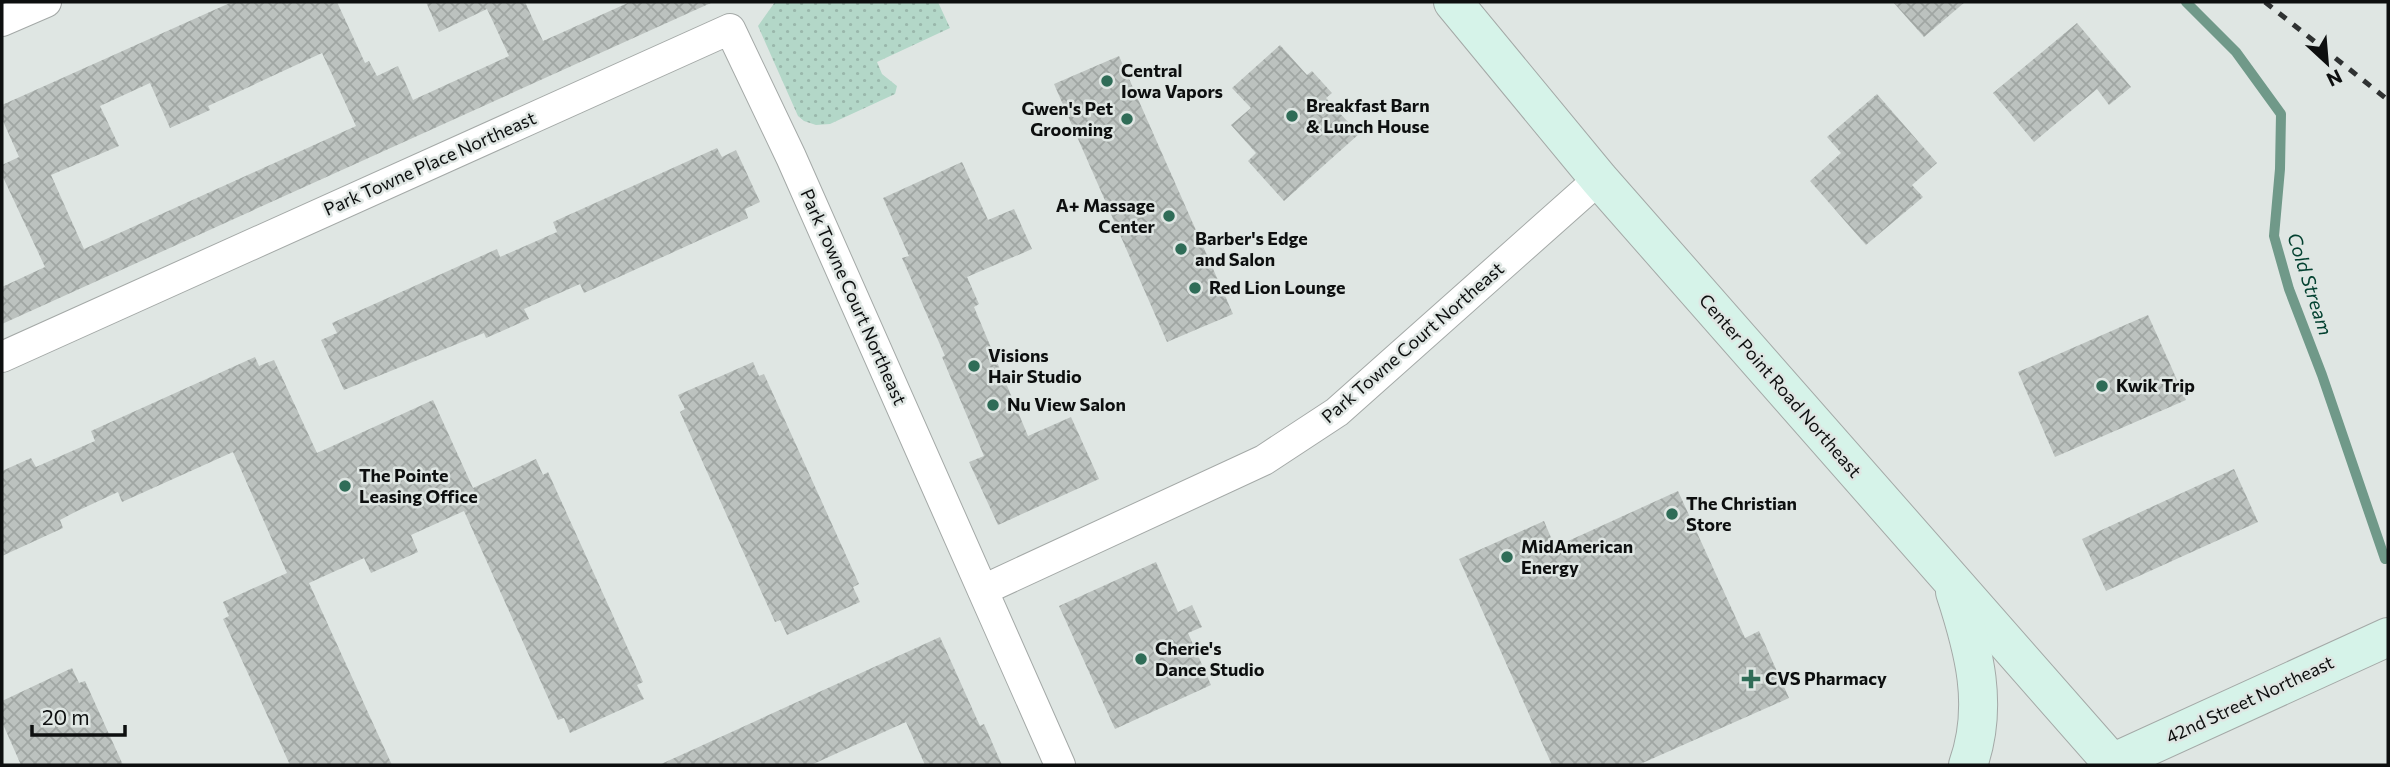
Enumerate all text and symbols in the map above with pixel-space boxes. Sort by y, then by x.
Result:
north arrow [2292,28,2362,98]
place label: Central Iowa Vapors [1121,59,1223,102]
text: N [2323,65,2346,92]
marker: Central Iowa Vapors [1099,73,1115,89]
place label: Breakfast Barn & Lunch House [1306,94,1430,137]
place label: Gwen's Pet Grooming [1022,97,1113,140]
street label: Park Towne Place Northeast [320,106,539,220]
marker: Breakfast Barn & Lunch House [1284,108,1300,124]
marker: Gwen's Pet Grooming [1119,111,1135,127]
street label: Park Towne Court Northeast [796,185,912,408]
place label: A+ Massage Center [1056,194,1156,237]
marker: A+ Massage Center [1161,208,1177,224]
place label: Barber's Edge and Salon [1195,227,1308,270]
water label: Cold Stream [2283,230,2338,338]
marker: Barber's Edge and Salon [1173,241,1189,257]
street label: Park Towne Court Northeast [1317,257,1508,427]
place label: Red Lion Lounge [1209,276,1345,298]
marker: Red Lion Lounge [1187,280,1203,296]
street label: Center Point Road Northeast [1695,289,1867,482]
place label: Visions Hair Studio [988,344,1082,387]
marker: Visions Hair Studio [966,358,982,374]
place label: Kwik Trip [2116,374,2195,396]
marker: Kwik Trip [2094,378,2110,394]
place label: Nu View Salon [1007,393,1126,415]
marker: Nu View Salon [985,397,1001,413]
place label: The Pointe Leasing Office [359,464,478,507]
marker: The Pointe Leasing Office [337,478,353,494]
place label: The Christian Store [1686,492,1797,535]
marker: The Christian Store [1664,506,1680,522]
place label: MidAmerican Energy [1521,535,1633,578]
marker: MidAmerican Energy [1499,549,1515,565]
place label: Cherie's Dance Studio [1155,637,1265,680]
marker: Cherie's Dance Studio [1133,651,1149,667]
street label: 42nd Street Northeast [2162,651,2337,748]
place label: CVS Pharmacy [1765,667,1887,689]
marker: CVS Pharmacy [1743,671,1759,687]
scale bar [32,694,124,738]
text: 20 m [42,704,90,729]

